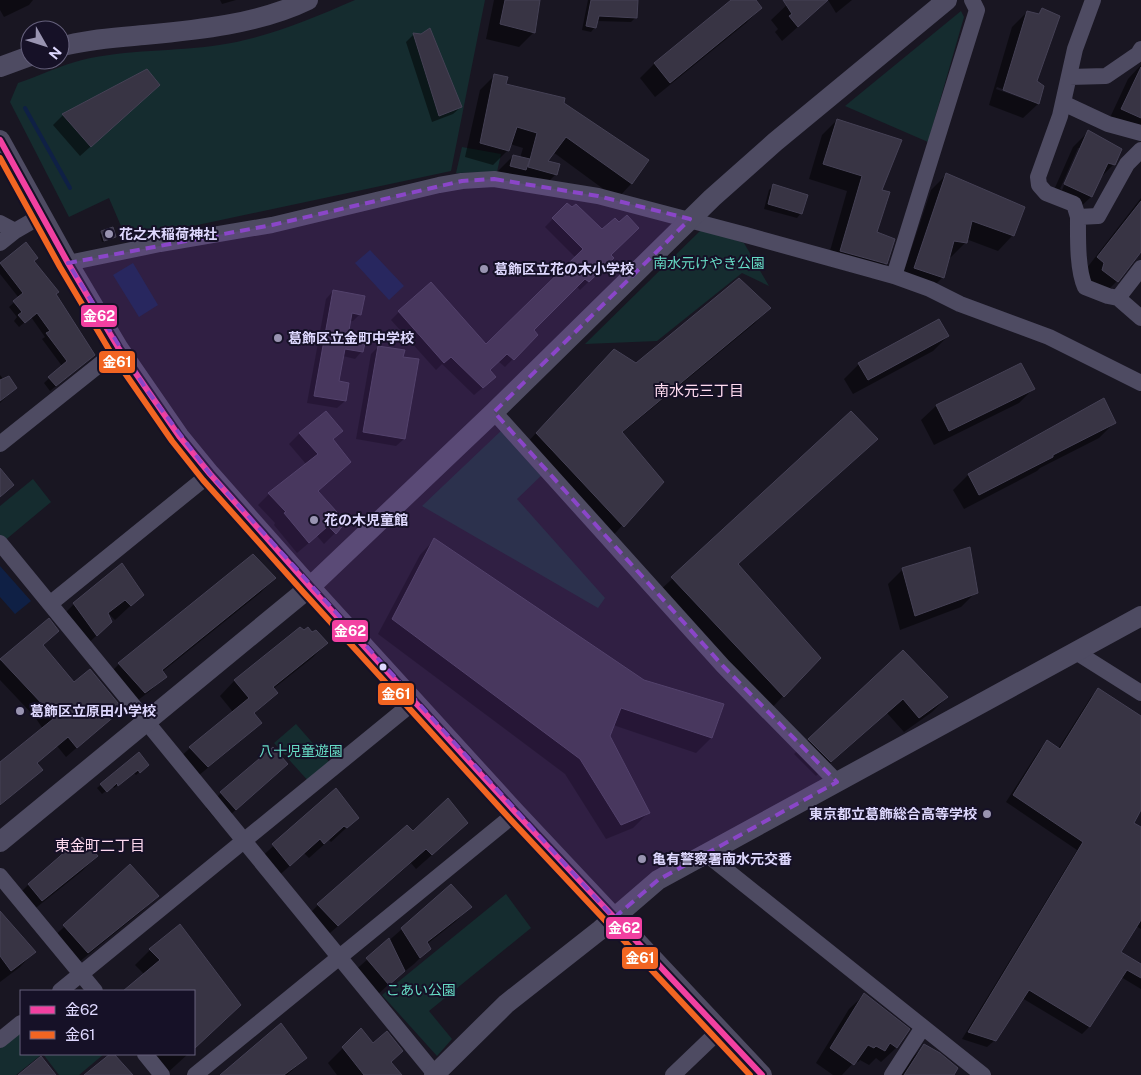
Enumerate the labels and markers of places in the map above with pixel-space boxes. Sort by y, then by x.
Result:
place label: 花之木稲荷神社 [119,226,217,242]
marker: 花之木稲荷神社 [103,228,115,240]
place label: 葛飾区立花の木小学校 [494,261,634,277]
marker: 葛飾区立花の木小学校 [478,263,490,275]
place label: 葛飾区立金町中学校 [288,330,414,346]
marker: 葛飾区立金町中学校 [272,332,284,344]
place label: 花の木児童館 [324,512,408,528]
marker: 花の木児童館 [308,514,320,526]
unlabelled marker [378,662,388,672]
place label: 葛飾区立原田小学校 [30,703,156,719]
marker: 葛飾区立原田小学校 [14,705,26,717]
place label: 東京都立葛飾総合高等学校 [809,806,977,822]
marker: 東京都立葛飾総合高等学校 [981,808,993,820]
place label: 亀有警察署南水元交番 [652,851,792,867]
marker: 亀有警察署南水元交番 [636,853,648,865]

